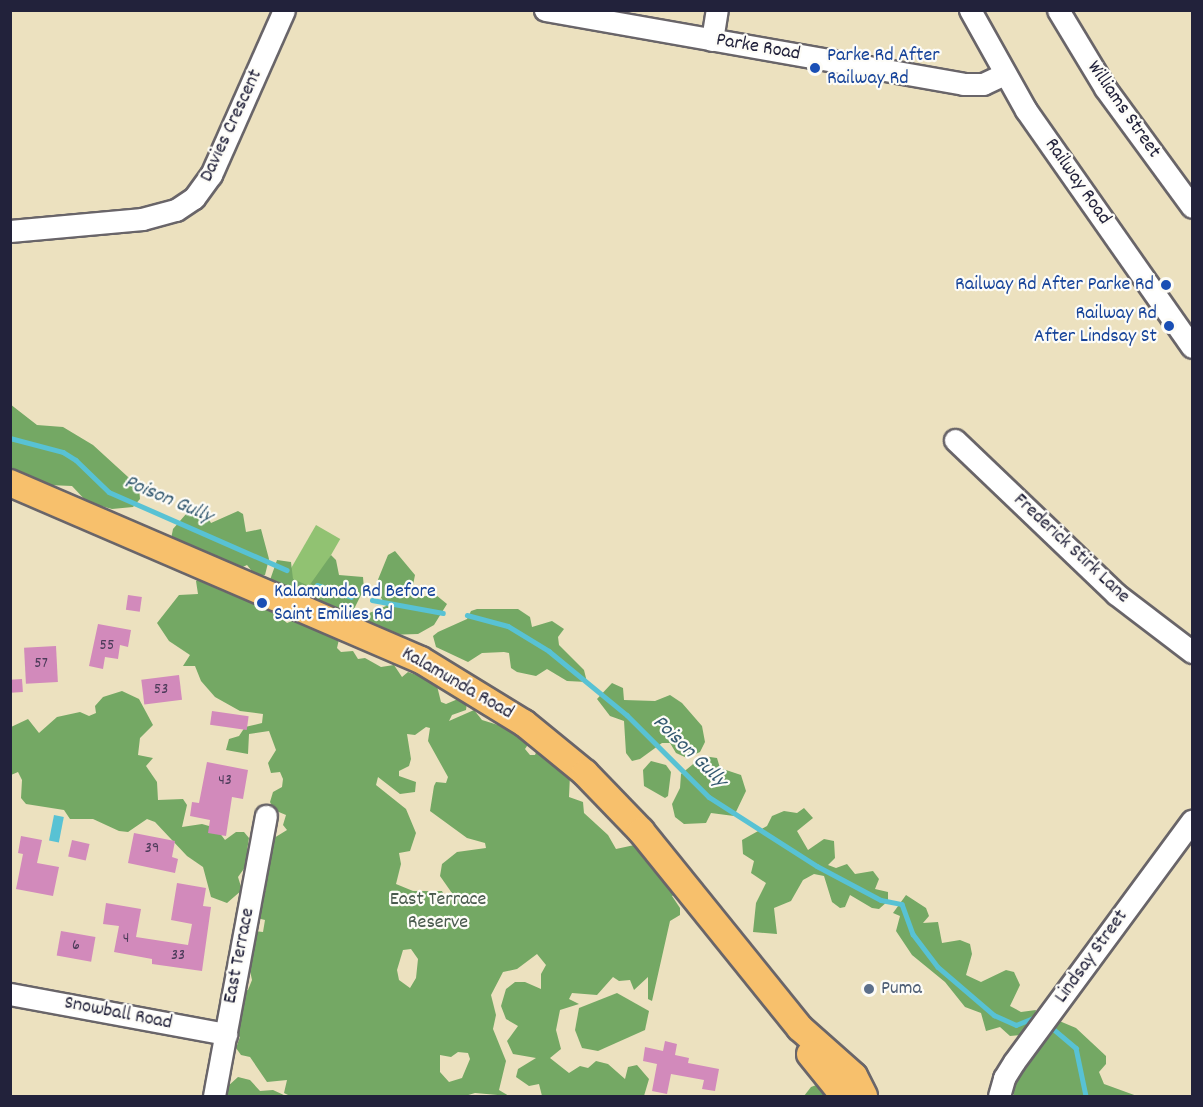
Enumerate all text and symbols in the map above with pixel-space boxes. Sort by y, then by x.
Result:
street label: Parke Road [714,29,802,67]
place label: Parke Rd After Railway Rd [827,45,940,92]
street label: Williams Street [1081,57,1165,163]
marker: Parke Rd After Railway Rd [808,61,822,75]
street label: Davies Crescent [195,66,269,186]
street label: Railway Road [1039,134,1115,230]
place label: Railway Rd After Parke Rd [955,273,1154,297]
marker: Railway Rd After Parke Rd [1159,278,1173,292]
place label: Railway Rd After Lindsay St [1034,302,1157,349]
marker: Railway Rd After Lindsay St [1162,319,1176,333]
water label: Poison Gully [120,470,216,530]
street label: Frederick Stirk Lane [1008,489,1134,609]
place label: Kalamunda Rd Before Saint Emilies Rd [274,580,436,627]
marker: Kalamunda Rd Before Saint Emilies Rd [255,596,269,610]
house number: 55 [100,636,114,656]
street label: Kalamunda Road [397,642,517,726]
house number: 57 [34,654,48,674]
house number: 53 [154,680,168,700]
water label: Poison Gully [647,710,731,794]
house number: 43 [218,771,232,791]
house number: 39 [145,839,159,859]
park label: East Terrace Reserve [390,888,486,935]
street label: East Terrace [219,906,261,1006]
street label: Lindsay Street [1050,906,1134,1008]
house number: 4 [123,929,129,949]
house number: 6 [72,936,80,956]
house number: 33 [171,946,185,966]
place label: Puma [881,977,922,1001]
marker: Puma [862,982,876,996]
street label: Snowball Road [62,992,174,1036]

